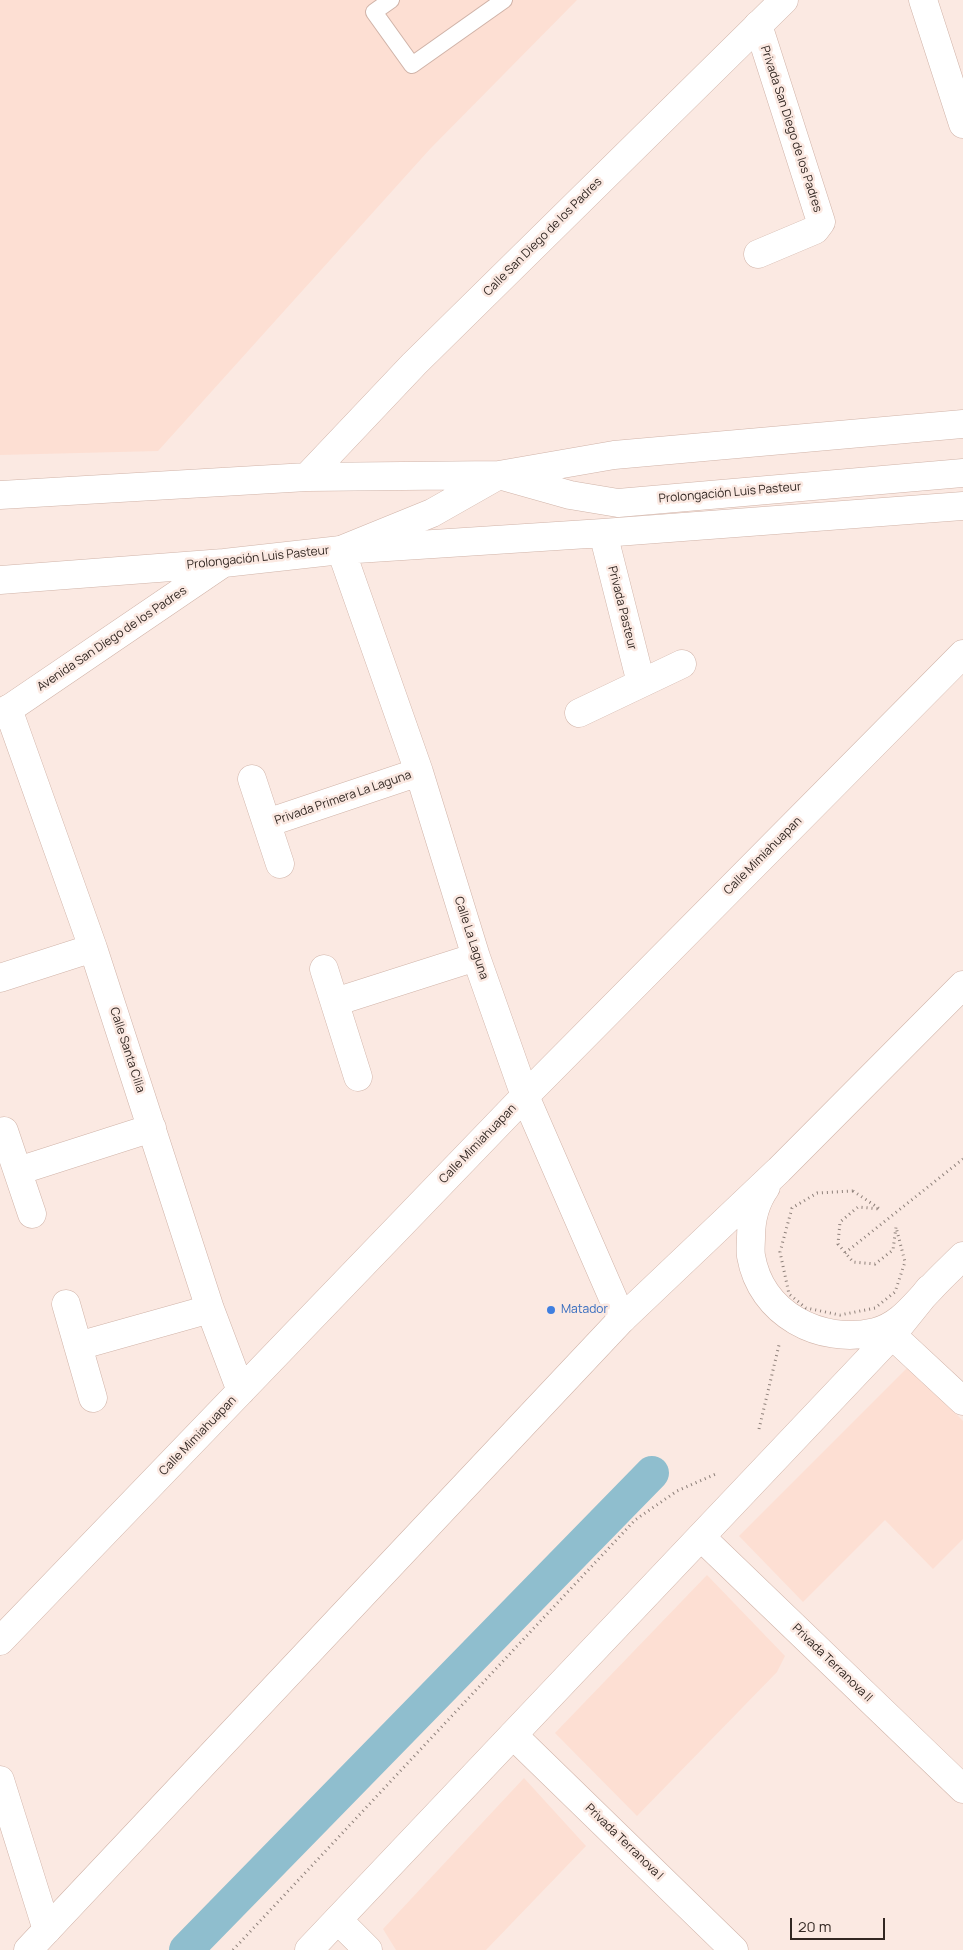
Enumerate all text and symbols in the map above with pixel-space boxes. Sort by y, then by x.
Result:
street label: Privada San Diego de los Padres [757,44,825,214]
street label: Calle San Diego de los Padres [481,175,605,299]
street label: Prolongación Luis Pasteur [658,480,802,506]
street label: Prolongación Luis Pasteur [186,543,330,573]
street label: Privada Pasteur [605,565,639,651]
street label: Avenida San Diego de los Padres [34,583,190,695]
street label: Privada Primera La Laguna [273,768,413,828]
street label: Calle Mimiahuapan [721,814,805,898]
street label: Calle La Laguna [451,895,491,981]
street label: Calle Santa Cilia [106,1005,148,1095]
street label: Calle Mimiahuapan [436,1101,520,1187]
place label: Matador [561,1303,608,1317]
marker: Matador [545,1304,557,1316]
street label: Calle Mimiahuapan [156,1393,240,1479]
street label: Privada Terranova II [789,1621,875,1705]
street label: Privada Terranova I [582,1801,666,1883]
scale bar [793,1908,888,1940]
text: 20 m [798,1916,831,1937]

